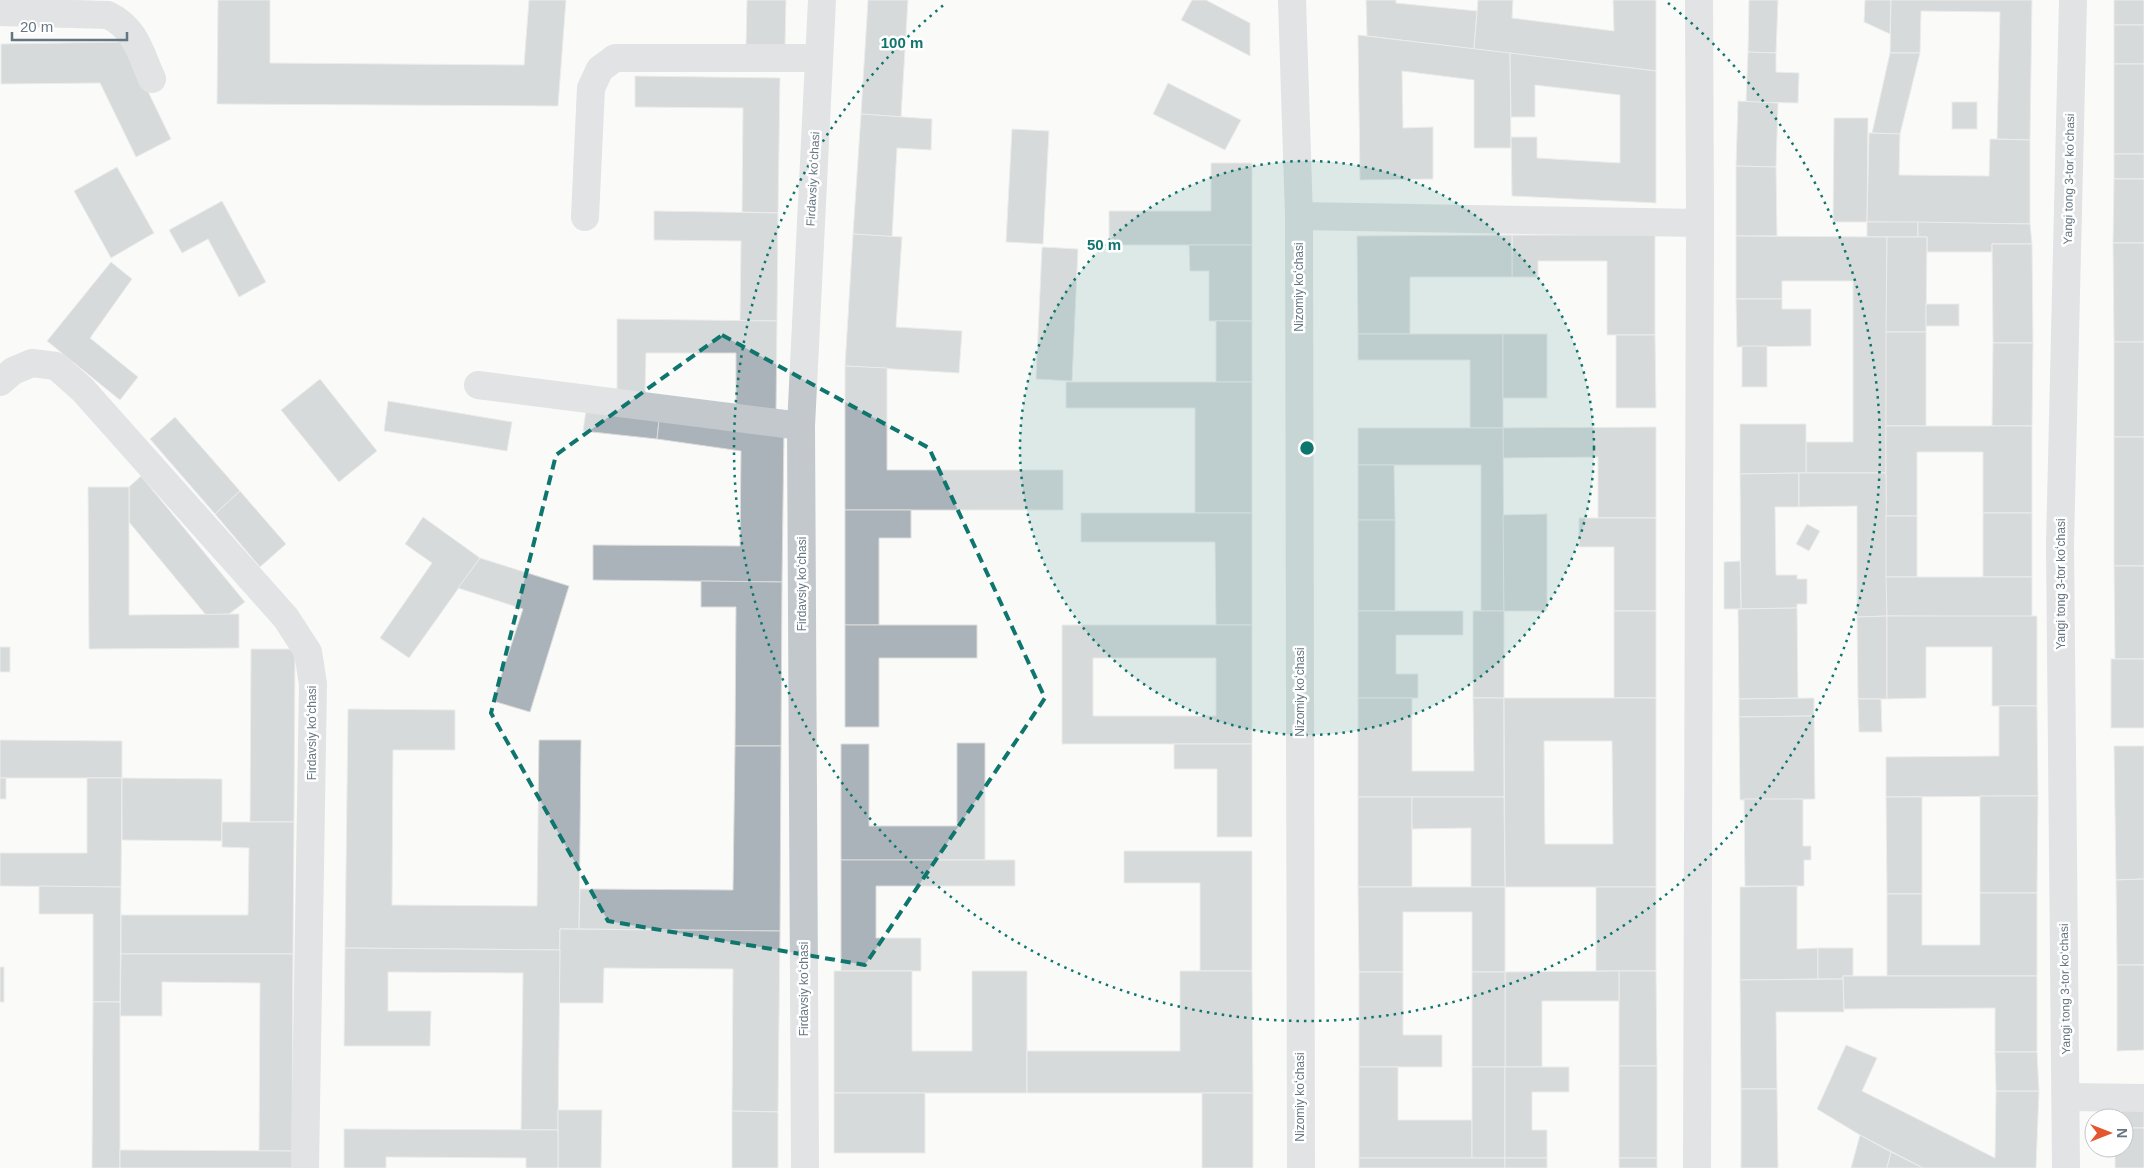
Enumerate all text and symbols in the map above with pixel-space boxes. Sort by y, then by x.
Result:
scale bar [12,10,128,42]
text: 20 m [20,18,53,35]
text: 100 m [881,34,923,51]
street label: Yangi tong 3-tor koʻchasi [2061,113,2077,245]
street label: Firdavsiy koʻchasi [804,131,822,227]
text: 50 m [1087,236,1121,253]
street label: Nizomiy koʻchasi [1292,242,1306,332]
centre of rings [1298,439,1316,457]
street label: Yangi tong 3-tor koʻchasi [2054,518,2068,650]
street label: Firdavsiy koʻchasi [795,537,809,631]
street label: Nizomiy koʻchasi [1293,647,1307,737]
street label: Firdavsiy koʻchasi [305,686,319,780]
street label: Yangi tong 3-tor koʻchasi [2057,923,2073,1055]
street label: Firdavsiy koʻchasi [797,942,811,1036]
street label: Nizomiy koʻchasi [1293,1052,1307,1142]
north arrow [2084,1108,2134,1158]
text: N [2114,1128,2130,1138]

